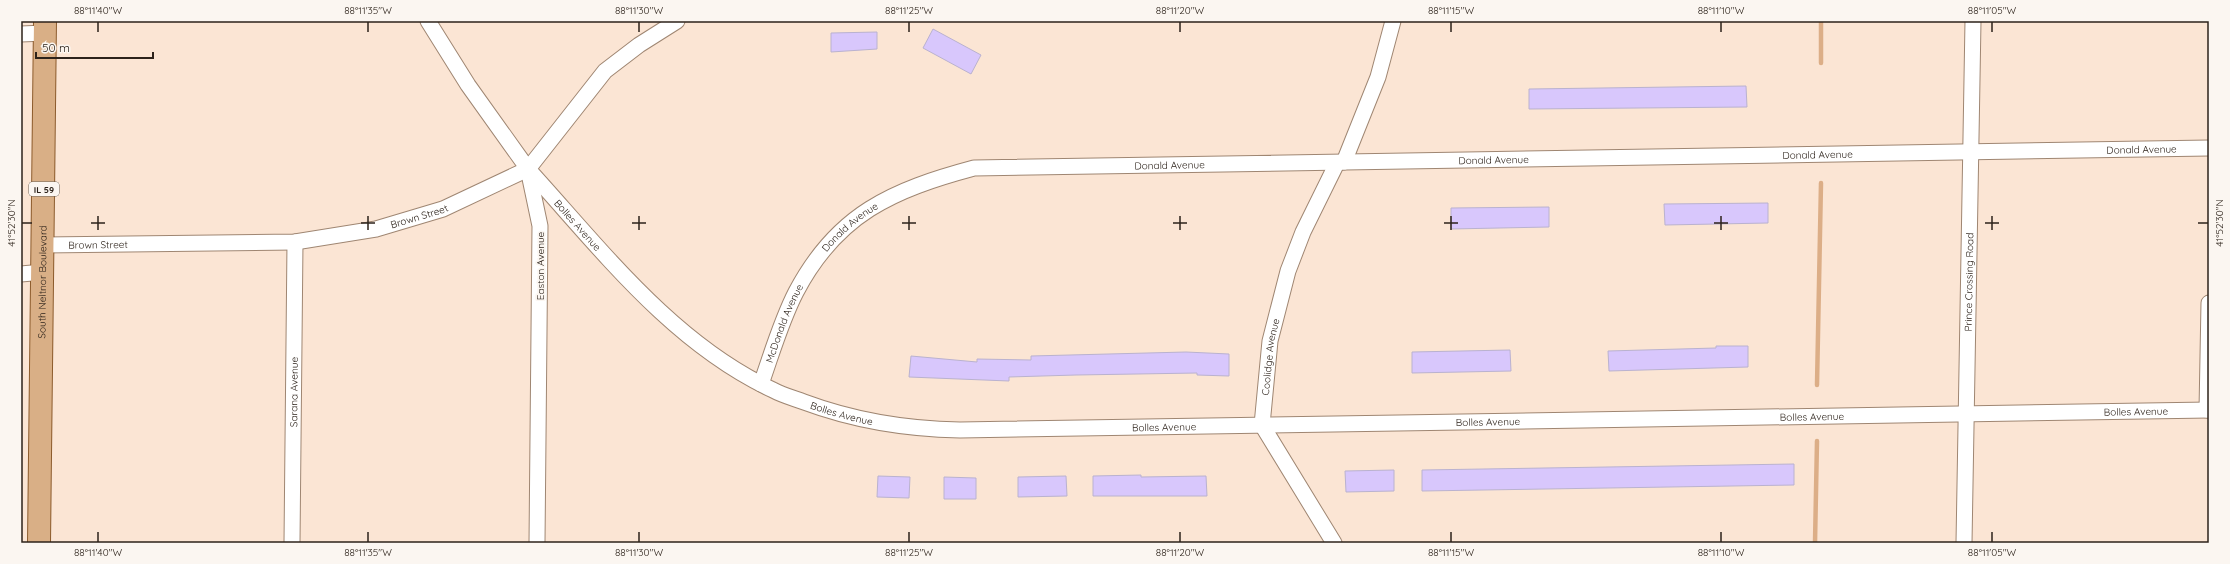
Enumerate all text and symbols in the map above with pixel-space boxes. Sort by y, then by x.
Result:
text: 88°11'40"W [74,4,122,17]
text: 88°11'35"W [344,4,392,17]
text: 88°11'30"W [615,4,663,17]
text: 88°11'25"W [885,4,933,17]
text: 88°11'20"W [1156,4,1205,17]
text: 88°11'15"W [1428,4,1474,17]
text: 88°11'10"W [1698,4,1745,17]
text: 88°11'05"W [1968,4,2017,17]
scale bar [36,34,153,60]
text: 50 m [42,40,70,55]
street label: Donald Avenue [2106,142,2177,156]
street label: Donald Avenue [1782,147,1853,161]
street label: Donald Avenue [1458,153,1529,167]
street label: Donald Avenue [1134,158,1205,172]
road number: IL 59 [29,182,59,196]
street label: Bolles Avenue [552,197,604,254]
text: 41°52'30"N [5,199,18,247]
street label: Donald Avenue [818,199,880,254]
text: 41°52'30"N [2213,199,2226,247]
street label: Brown Street [389,201,451,231]
street label: South Neltnor Boulevard [35,225,49,339]
street label: Easton Avenue [534,231,547,300]
street label: Prince Crossing Road [1961,233,1976,331]
street label: Brown Street [68,237,128,251]
street label: McDonald Avenue [762,281,806,364]
street label: Coolidge Avenue [1258,316,1282,396]
street label: Sarana Avenue [287,356,300,427]
street label: Bolles Avenue [809,398,874,428]
street label: Bolles Avenue [2104,404,2169,418]
street label: Bolles Avenue [1780,409,1845,423]
street label: Bolles Avenue [1456,415,1521,429]
street label: Bolles Avenue [1132,420,1197,434]
text: 88°11'40"W [74,546,122,559]
text: 88°11'35"W [344,546,392,559]
text: 88°11'30"W [615,546,663,559]
text: 88°11'25"W [885,546,933,559]
text: 88°11'20"W [1156,546,1205,559]
text: 88°11'15"W [1428,546,1474,559]
text: 88°11'10"W [1698,546,1745,559]
text: 88°11'05"W [1968,546,2017,559]

